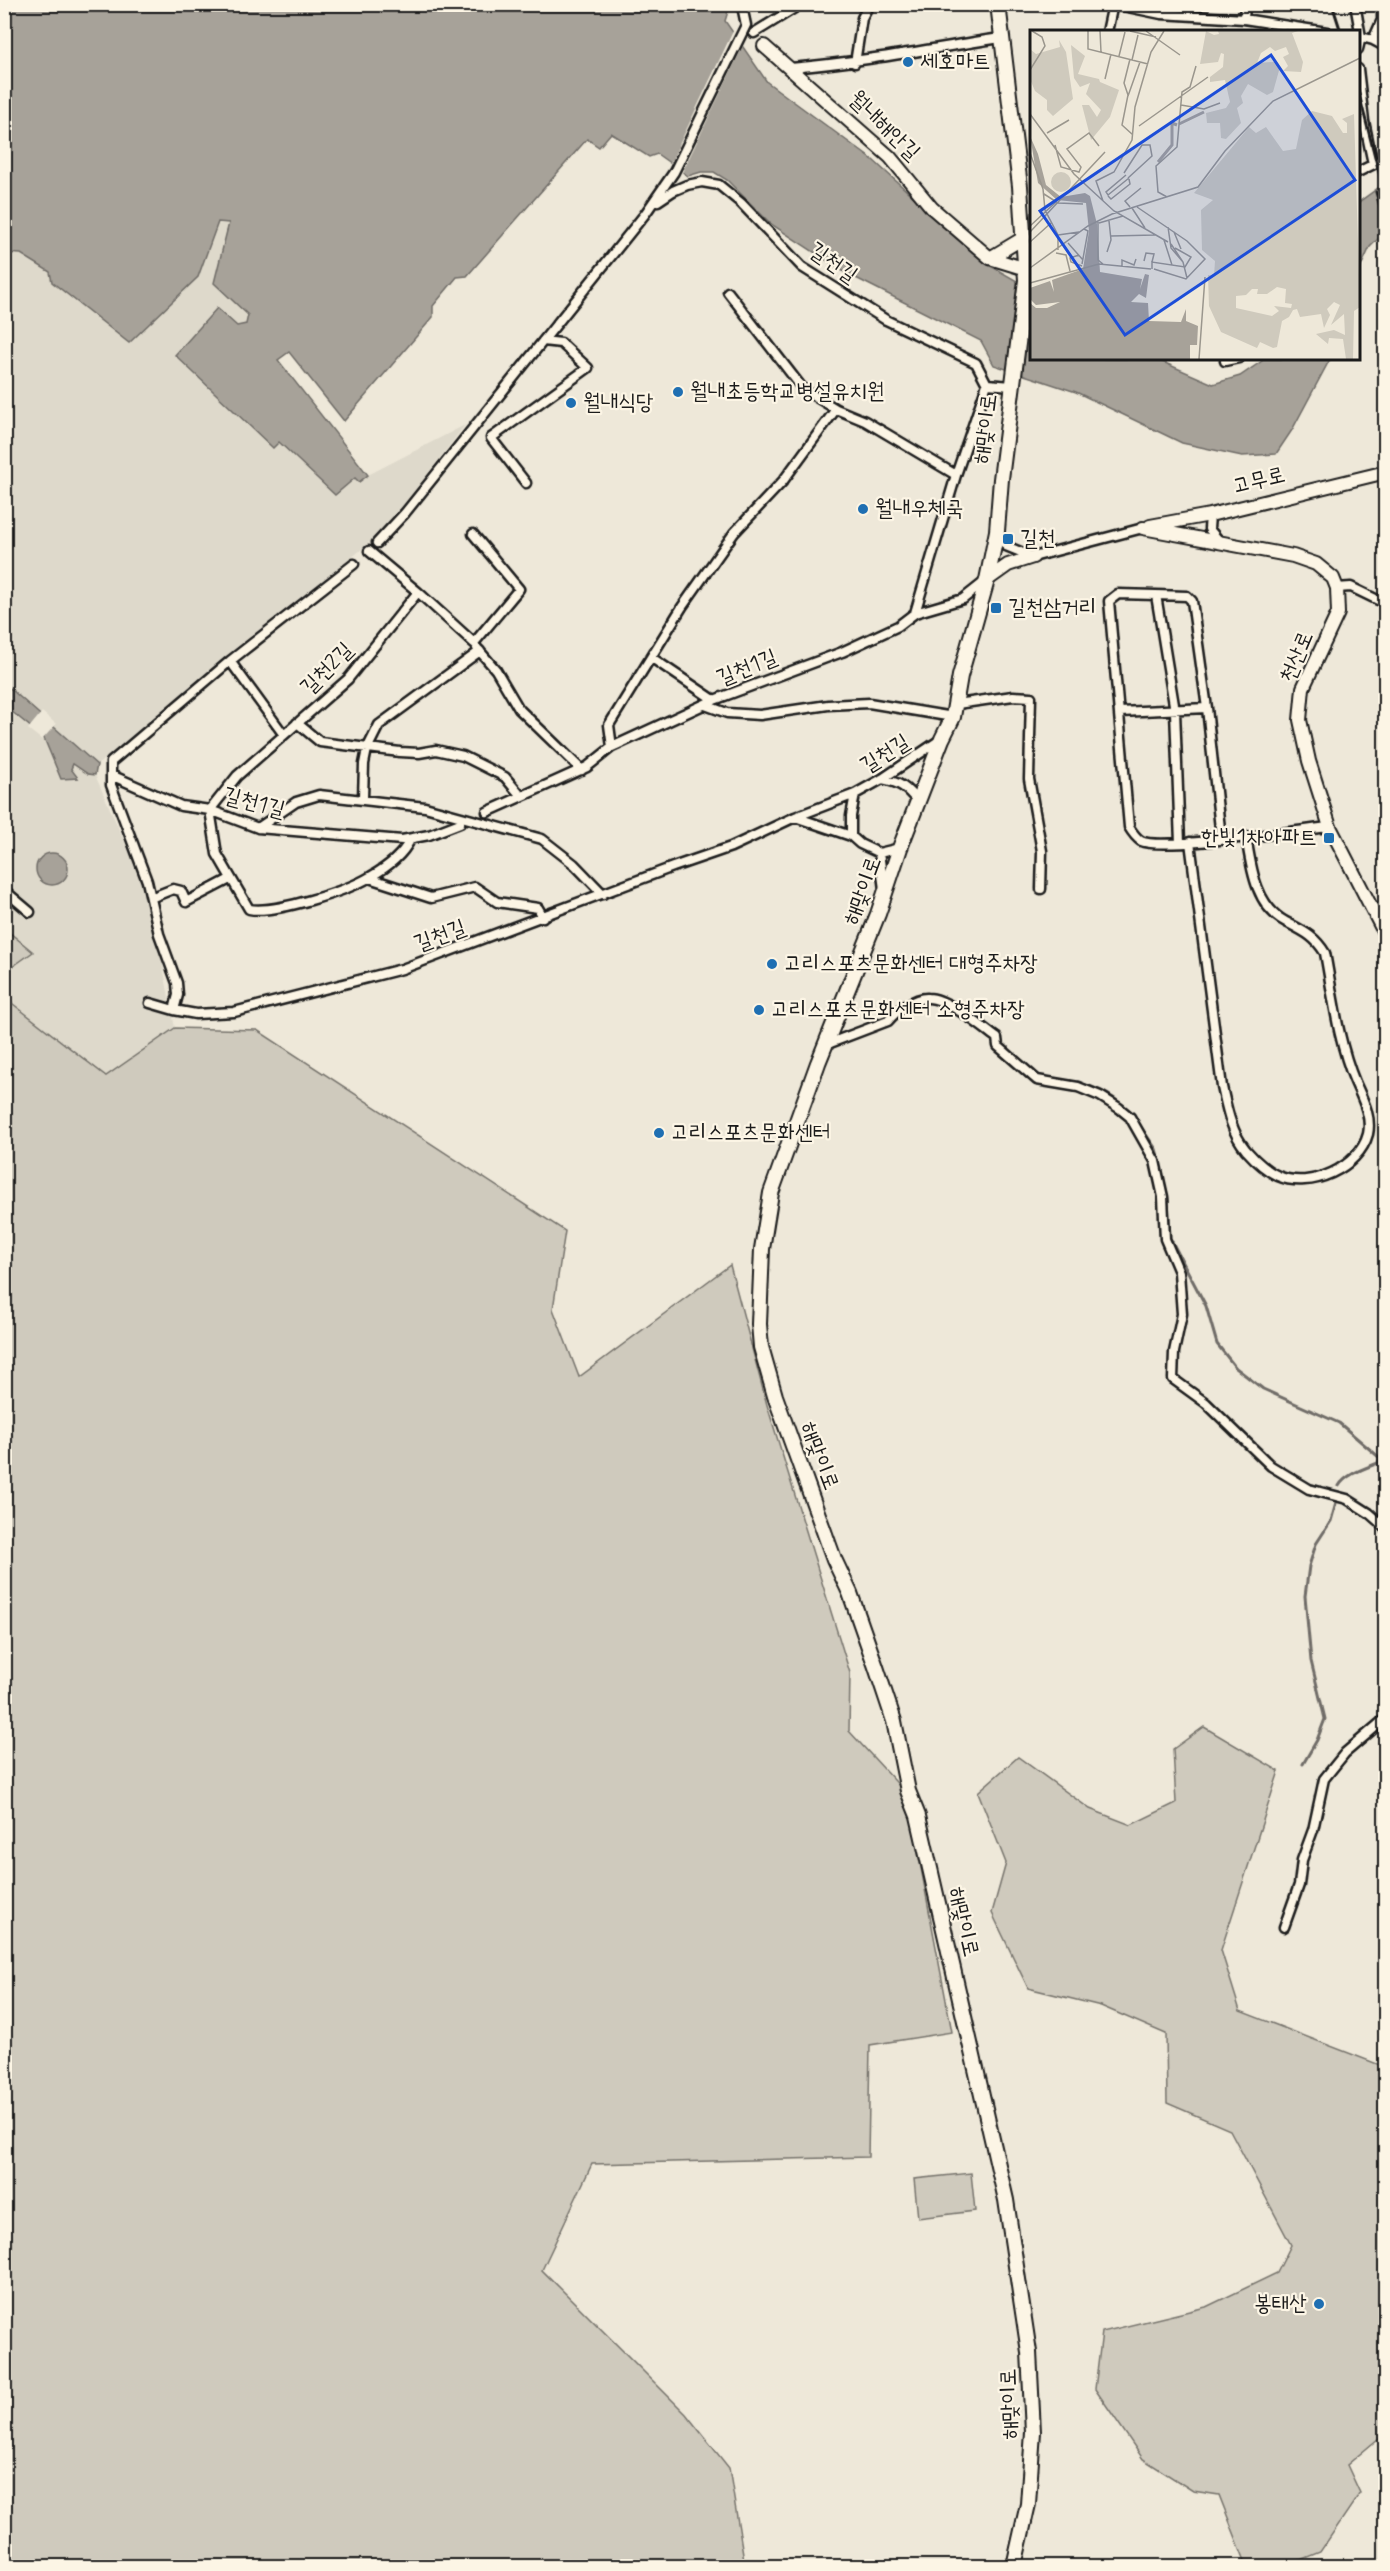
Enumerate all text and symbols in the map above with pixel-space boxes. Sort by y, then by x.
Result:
inset map [1030,30,1360,360]
place label: 세호마트 [920,48,991,76]
marker: 세호마트 [901,55,915,69]
street label: 월내해안길 [842,85,926,167]
street label: 길천길 [803,236,863,290]
place label: 월내초등학교병설유치원 [690,378,885,406]
marker: 월내초등학교병설유치원 [671,385,685,399]
place label: 월내식당 [583,389,654,417]
street label: 해맞이로 [968,392,1004,466]
marker: 월내식당 [564,396,578,410]
street label: 고무로 [1230,461,1288,501]
place label: 월내우체국 [875,495,964,523]
marker: 월내우체국 [856,502,870,516]
place label: 길천 [1020,525,1055,553]
marker: 길천 [1001,532,1015,546]
place label: 길천삼거리 [1008,594,1097,622]
marker: 길천삼거리 [989,601,1003,615]
street label: 천산로 [1274,627,1320,687]
street label: 길천2길 [295,636,360,701]
street label: 길천1길 [713,643,782,693]
street label: 길천길 [855,728,915,780]
street label: 길천1길 [220,781,288,825]
place label: 한빛1차아파트 [1201,824,1317,852]
marker: 한빛1차아파트 [1322,831,1336,845]
street label: 해맞이로 [838,853,888,929]
street label: 길천길 [410,914,470,958]
place label: 고리스포츠문화센터 대형주차장 [784,950,1038,978]
marker: 고리스포츠문화센터 대형주차장 [765,957,779,971]
place label: 고리스포츠문화센터 소형주차장 [771,996,1025,1024]
marker: 고리스포츠문화센터 소형주차장 [752,1003,766,1017]
place label: 고리스포츠문화센터 [671,1119,830,1147]
marker: 고리스포츠문화센터 [652,1126,666,1140]
street label: 해맞이로 [793,1418,845,1494]
street label: 해맞이로 [941,1884,985,1960]
place label: 봉태산 [1254,2290,1307,2318]
marker: 봉태산 [1312,2297,1326,2311]
street label: 해맞이로 [995,2368,1025,2440]

